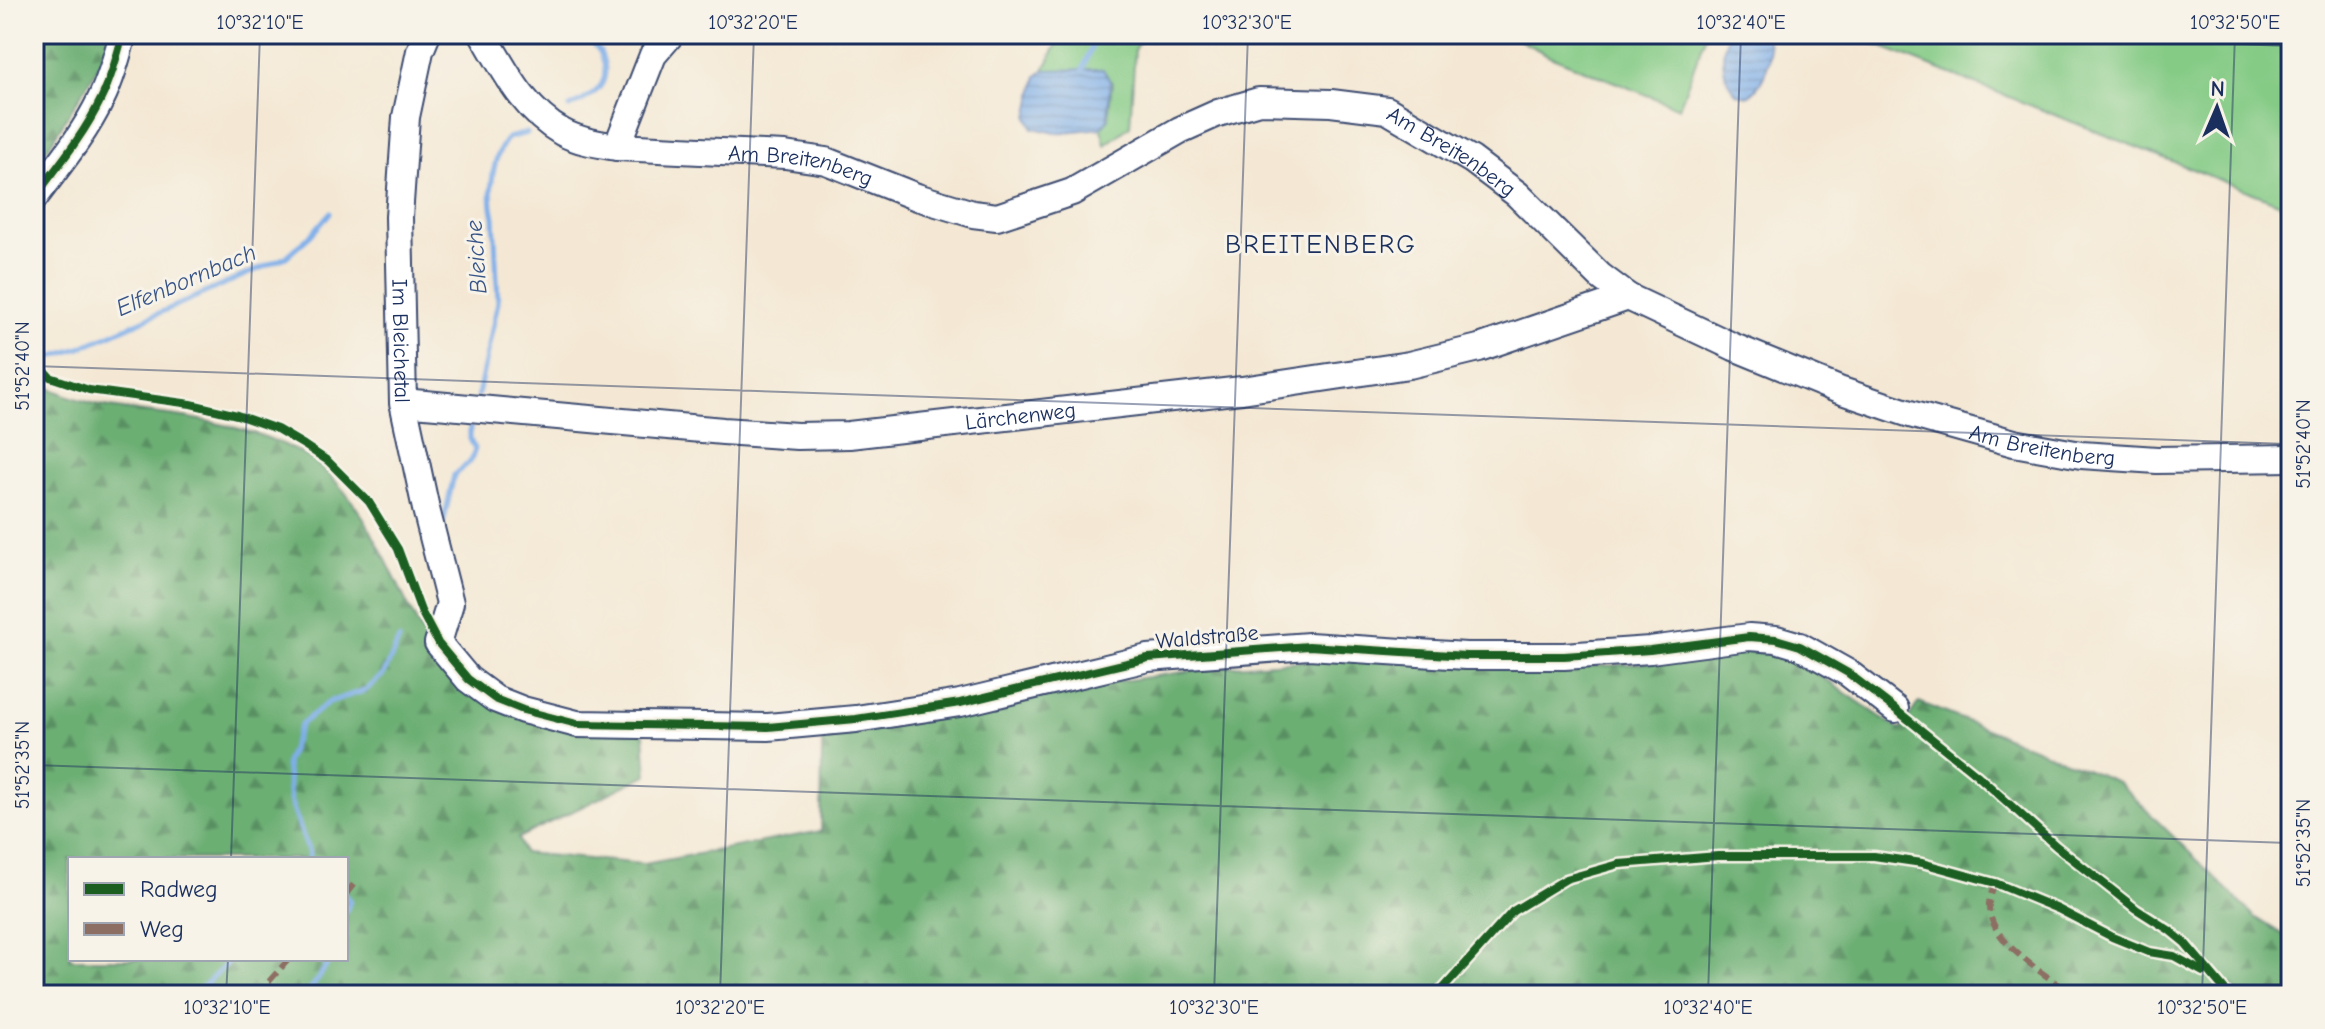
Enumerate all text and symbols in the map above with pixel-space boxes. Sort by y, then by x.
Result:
text: 10°32'10"E [216,11,304,34]
text: 10°32'20"E [708,11,798,34]
text: 10°32'30"E [1202,11,1292,34]
text: 10°32'40"E [1697,11,1785,34]
text: 10°32'50"E [2190,11,2280,34]
north arrow [2177,68,2257,148]
text: N [2210,76,2225,102]
street label: Am Breitenberg [1382,101,1521,202]
street label: Am Breitenberg [728,140,876,192]
water label: Bleiche [459,219,493,295]
district label: BREITENBERG [1225,230,1417,260]
water label: Elfenbornbach [112,238,260,322]
street label: Im Bleichetal [386,279,415,403]
text: 51°52'40"N [11,321,34,411]
street label: Lärchenweg [964,397,1077,436]
text: 51°52'40"N [2292,399,2315,489]
street label: Am Breitenberg [1966,419,2116,471]
street label: Waldstraße [1155,620,1260,654]
text: 51°52'35"N [11,721,34,809]
text: 51°52'35"N [2292,799,2315,887]
legend [68,857,348,961]
text: Radweg [140,875,218,903]
text: Weg [140,915,184,943]
text: 10°32'10"E [183,996,271,1019]
text: 10°32'20"E [675,996,765,1019]
text: 10°32'30"E [1169,996,1259,1019]
text: 10°32'40"E [1664,996,1752,1019]
text: 10°32'50"E [2157,996,2247,1019]

